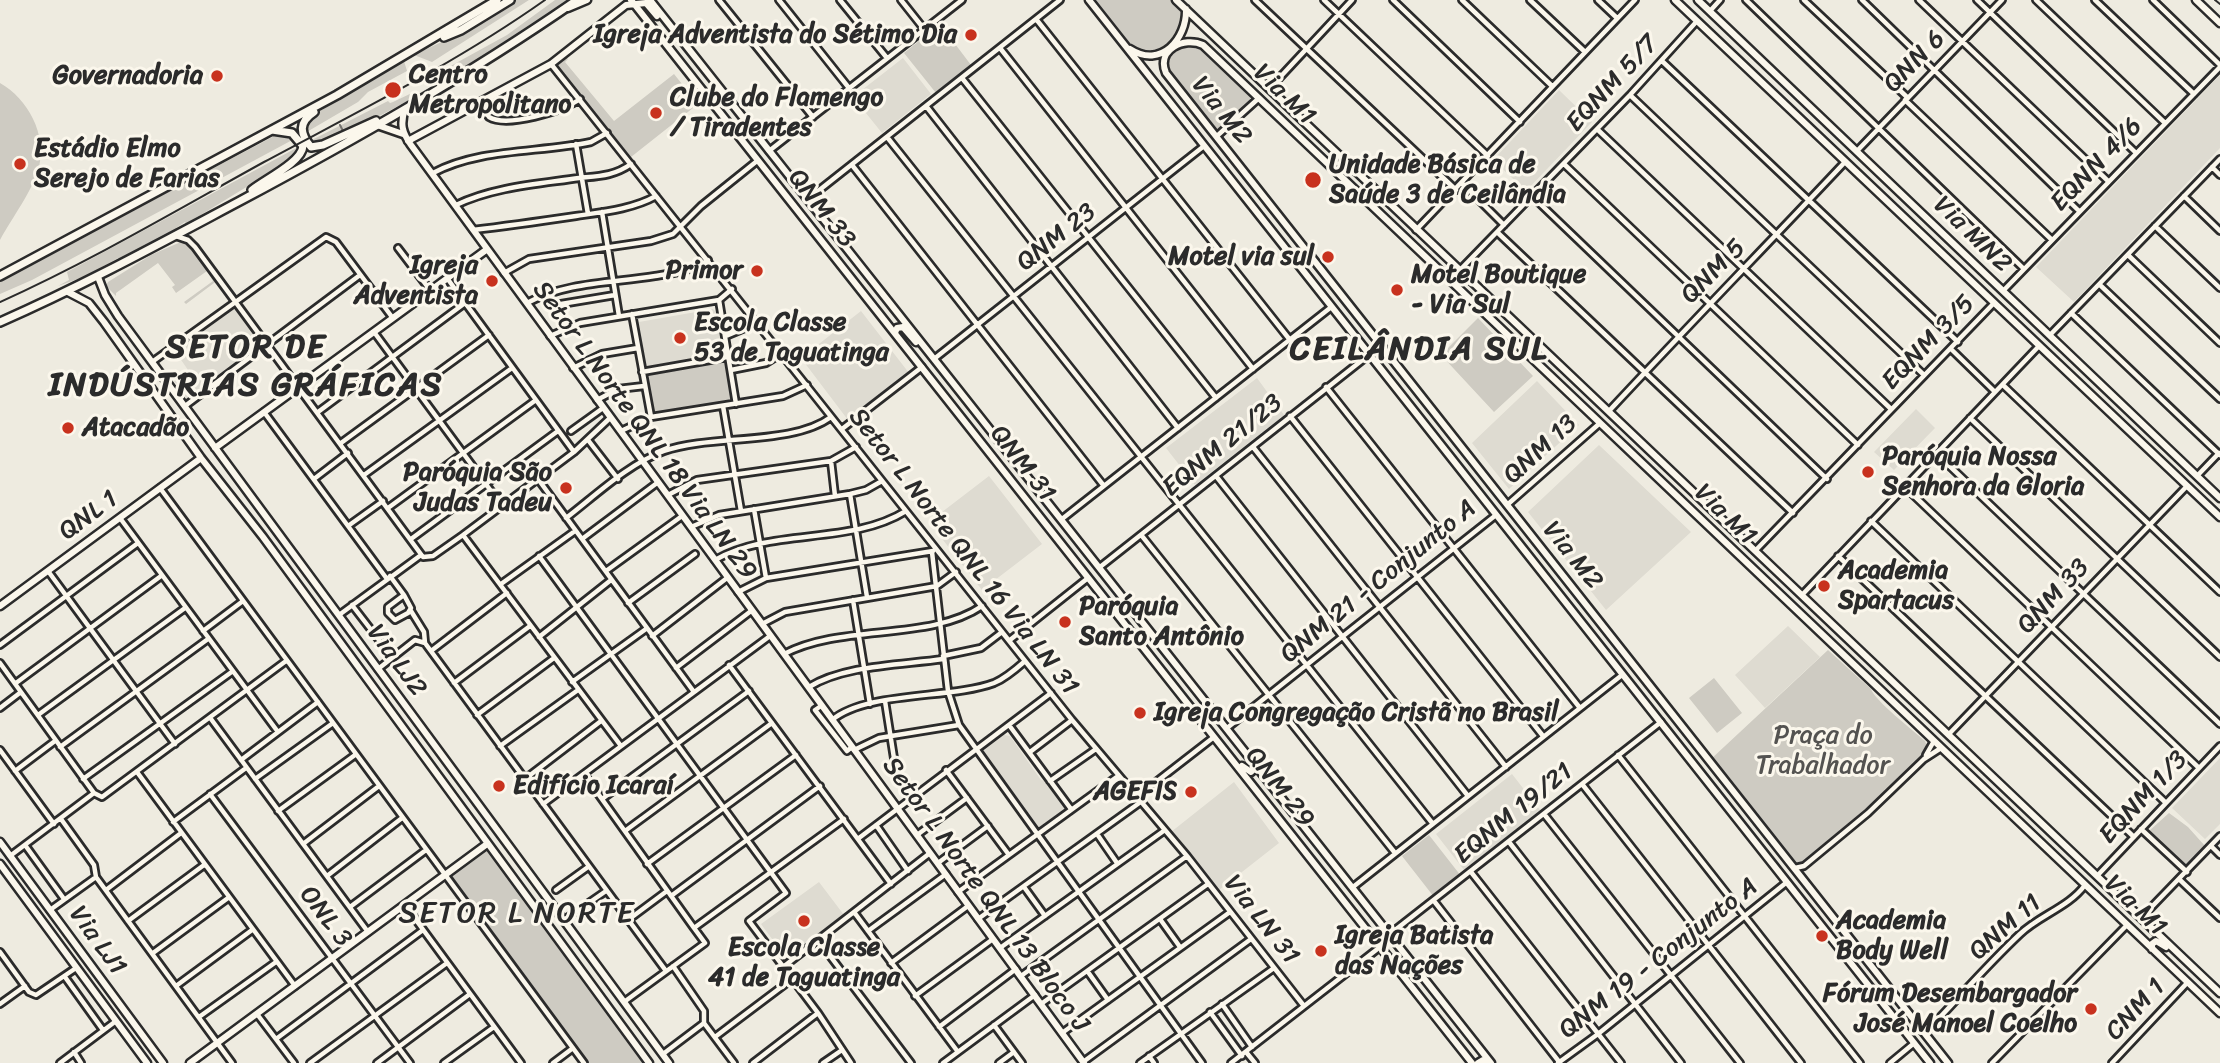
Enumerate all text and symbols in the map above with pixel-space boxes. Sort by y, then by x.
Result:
place label: Igreja Adventista do Sétimo Dia [593,19,957,51]
street label: QNN 6 [1878,24,1952,100]
marker: Igreja Adventista do Sétimo Dia [963,27,979,43]
street label: EQNM 5/7 [1560,29,1666,139]
street label: Via M1 [1246,58,1322,132]
place label: Centro Metropolitano [409,59,571,120]
place label: Governadoria [53,60,203,92]
marker: Governadoria [209,68,225,84]
street label: Via M2 [1184,71,1258,151]
marker: Centro Metropolitano [383,80,403,100]
place label: Clube do Flamengo / Tiradentes [670,82,883,144]
marker: Clube do Flamengo / Tiradentes [648,105,664,121]
street label: EQNN 4/6 [2045,112,2149,218]
place label: Estádio Elmo Serejo de Farias [34,133,220,194]
place label: Unidade Básica de Saúde 3 de Ceilândia [1329,149,1566,210]
marker: Estádio Elmo Serejo de Farias [12,156,28,172]
street label: QNM 33 [781,163,861,255]
marker: Unidade Básica de Saúde 3 de Ceilândia [1303,170,1323,190]
street label: Via MN2 [1926,190,2018,280]
street label: QNM 23 [1011,197,1103,279]
street label: QNM 5 [1675,233,1753,311]
place label: Motel via sul [1168,241,1314,273]
marker: Motel via sul [1320,249,1336,265]
place label: Igreja Adventista [354,250,478,312]
place label: Primor [666,255,743,287]
place label: Motel Boutique - Via Sul [1411,259,1586,320]
marker: Primor [749,263,765,279]
marker: Igreja Adventista [484,273,500,289]
street label: Setor L Norte QNL 18 Via LN 29 [525,275,763,587]
marker: Motel Boutique - Via Sul [1389,282,1405,298]
street label: EQNM 3/5 [1876,289,1982,397]
place label: Escola Classe 53 de Taguatinga [694,307,889,368]
district label: SETOR DE INDÚSTRIAS GRÁFICAS [54,329,438,407]
marker: Escola Classe 53 de Taguatinga [672,330,688,346]
district label: CEILÂNDIA SUL [1294,331,1544,371]
street label: EQNM 21/23 [1157,388,1289,504]
street label: Setor L Norte QNL 16 Via LN 31 [841,402,1085,702]
street label: QNM 13 [1498,409,1584,491]
place label: Atacadão [82,412,189,444]
marker: Atacadão [60,420,76,436]
street label: QNM 31 [983,420,1061,508]
place label: Paróquia Nossa Senhora da Gloria [1882,441,2084,503]
place label: Paróquia São Judas Tadeu [403,457,552,518]
marker: Paróquia Nossa Senhora da Gloria [1860,464,1876,480]
street label: Via M1 [1687,478,1763,552]
marker: Paróquia São Judas Tadeu [558,480,574,496]
street label: QNL 1 [54,484,124,548]
street label: QNM 21 - Conjunto A [1275,494,1483,670]
street label: Via M2 [1535,516,1609,596]
street label: QNM 33 [2011,553,2097,641]
place label: Academia Spartacus [1838,555,1954,616]
marker: Academia Spartacus [1816,578,1832,594]
place label: Paróquia Santo Antônio [1079,591,1244,652]
marker: Paróquia Santo Antônio [1057,614,1073,630]
street label: Via LJ2 [359,619,433,703]
place label: Igreja Congregação Cristã no Brasil [1154,697,1559,729]
marker: Igreja Congregação Cristã no Brasil [1132,705,1148,721]
park label: Praça do Trabalhador [1756,720,1890,782]
street label: QNM 29 [1238,741,1320,835]
street label: EQNM 1/3 [2093,745,2195,851]
street label: Setor L Norte QNL 13 Bloco J [875,752,1095,1038]
street label: EQNM 19/21 [1448,757,1580,871]
place label: Edifício Icaraí [513,770,674,802]
place label: AGEFIS [1093,776,1177,808]
marker: Edifício Icaraí [491,778,507,794]
marker: AGEFIS [1183,784,1199,800]
street label: Via LN 31 [1216,869,1306,971]
street label: Via M1 [2097,869,2173,943]
street label: QNM 19 - Conjunto A [1553,872,1765,1046]
street label: ONL 3 [292,880,358,954]
street label: QNM 11 [1964,888,2048,968]
district label: SETOR L NORTE [402,896,632,932]
street label: Via LJ1 [62,900,132,982]
place label: Academia Body Well [1836,905,1948,967]
marker: Escola Classe 41 de Taguatinga [796,913,812,929]
place label: Igreja Batista das Nações [1335,920,1493,982]
marker: Academia Body Well [1814,928,1830,944]
place label: Escola Classe 41 de Taguatinga [708,932,900,993]
marker: Igreja Batista das Nações [1313,943,1329,959]
street label: CNM 1 [2100,973,2172,1047]
place label: Fórum Desembargador José Manoel Coelho [1823,978,2077,1040]
marker: Fórum Desembargador José Manoel Coelho [2083,1001,2099,1017]

